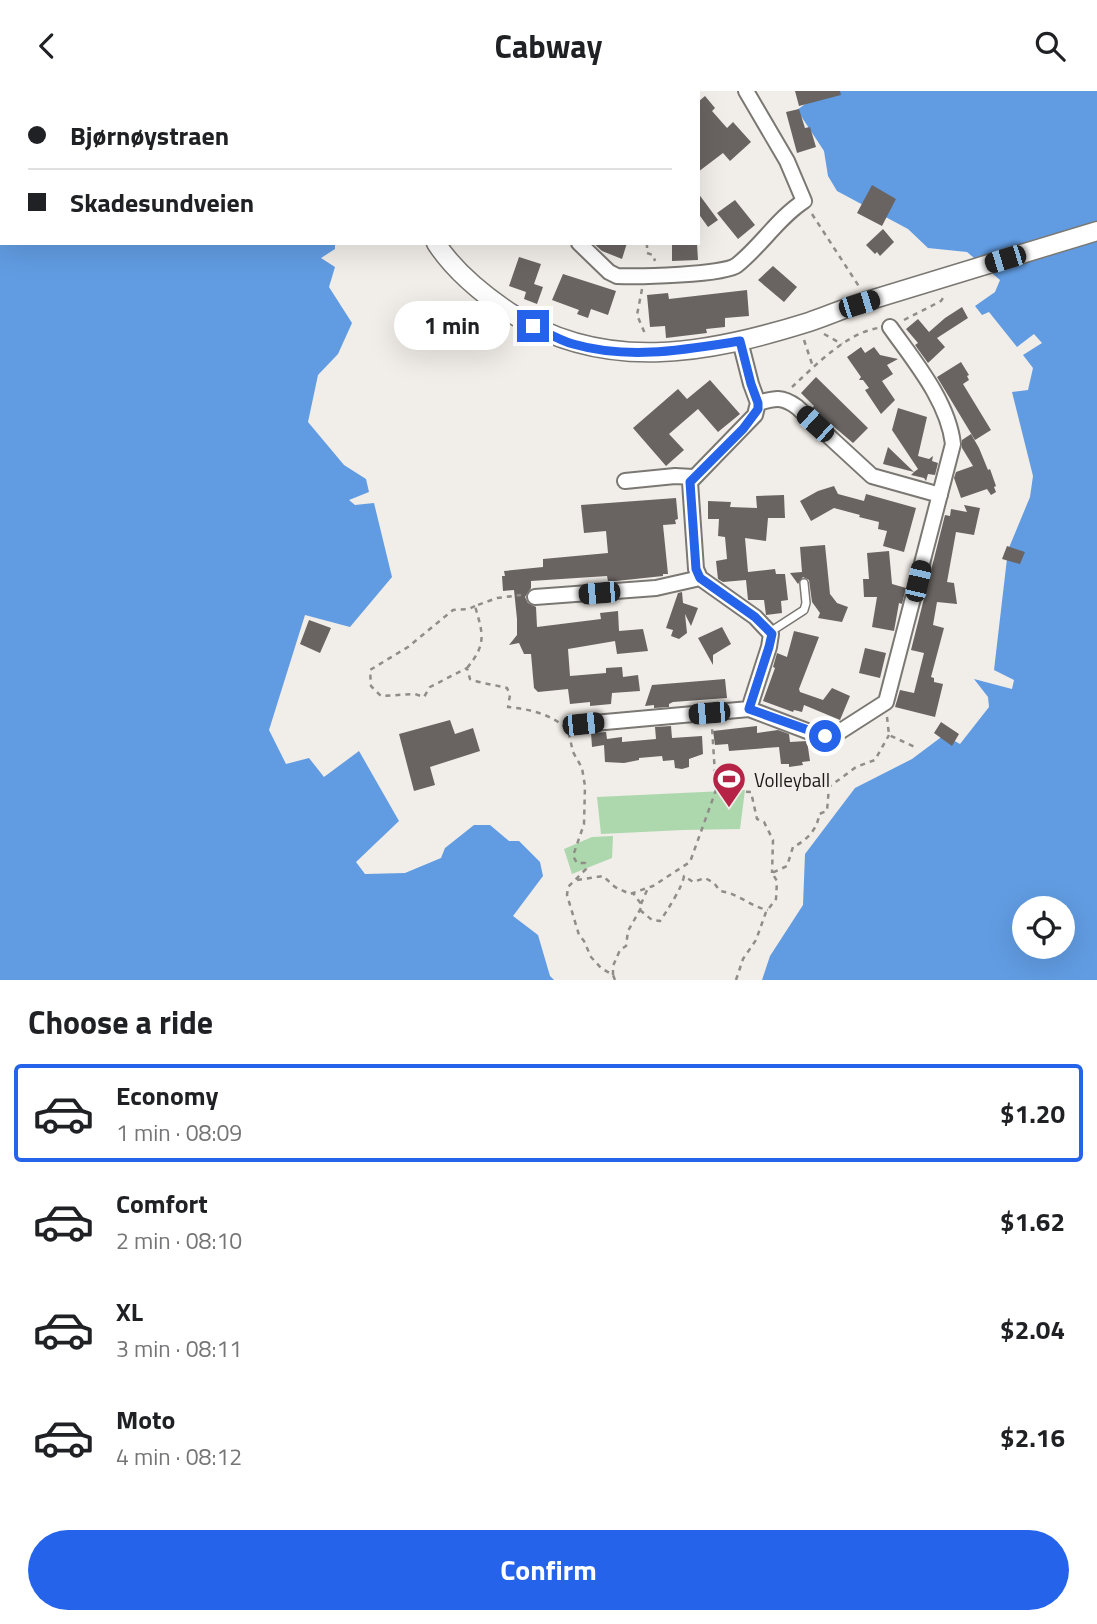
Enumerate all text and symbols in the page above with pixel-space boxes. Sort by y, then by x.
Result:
text: Cabway [495,22,602,70]
icon: back [28,27,66,65]
icon: search [1031,27,1069,65]
text: Bjørnøystraen [70,116,229,155]
text: Skadesundveien [70,183,254,222]
car [982,243,1029,275]
car [836,288,883,320]
callout: 1 min [393,301,508,351]
text: 1 min [424,308,480,343]
route end [517,310,549,342]
car [793,402,838,446]
car [904,558,933,604]
car [578,581,621,605]
car [688,701,731,725]
car [562,711,605,737]
route start [809,720,841,752]
sports icon: Volleyball [710,760,748,809]
place label: Volleyball [754,765,830,794]
map controls [1012,896,1075,959]
button: locate [1012,896,1075,959]
text: Choose a ride [28,998,213,1046]
text: Economy [116,1076,218,1115]
icon: car [32,1082,95,1145]
text: $1.20 [1000,1094,1065,1133]
text: 1 min · 08:09 [116,1115,242,1150]
text: Comfort [116,1184,208,1223]
icon: car [32,1190,95,1253]
text: $1.62 [1000,1202,1065,1241]
text: 2 min · 08:10 [116,1223,242,1258]
text: XL [116,1292,143,1331]
icon: car [32,1298,95,1361]
text: $2.04 [1000,1310,1065,1349]
text: 3 min · 08:11 [116,1331,242,1366]
text: Moto [116,1400,175,1439]
icon: car [32,1406,95,1469]
text: $2.16 [1000,1418,1065,1457]
text: 4 min · 08:12 [116,1439,242,1474]
button: Confirm [28,1530,1069,1610]

